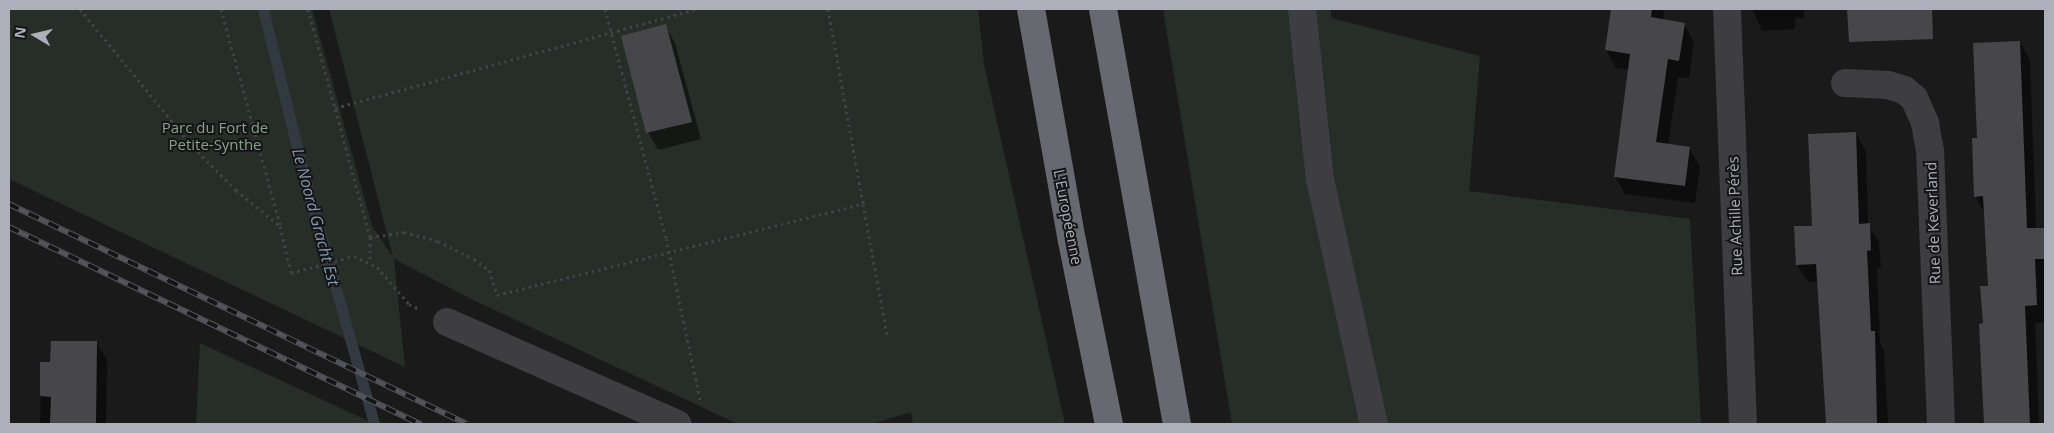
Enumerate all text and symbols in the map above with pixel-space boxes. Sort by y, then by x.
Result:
north arrow [10,10,60,60]
text: N [9,25,30,40]
park label: Parc du Fort de Petite-Synthe [162,118,268,153]
water label: Le Noord Gracht Est [288,146,344,288]
street label: Rue Achille Pérès [1724,156,1746,276]
street label: Rue de Keverland [1922,162,1944,284]
street label: L'Européenne [1050,168,1086,266]

